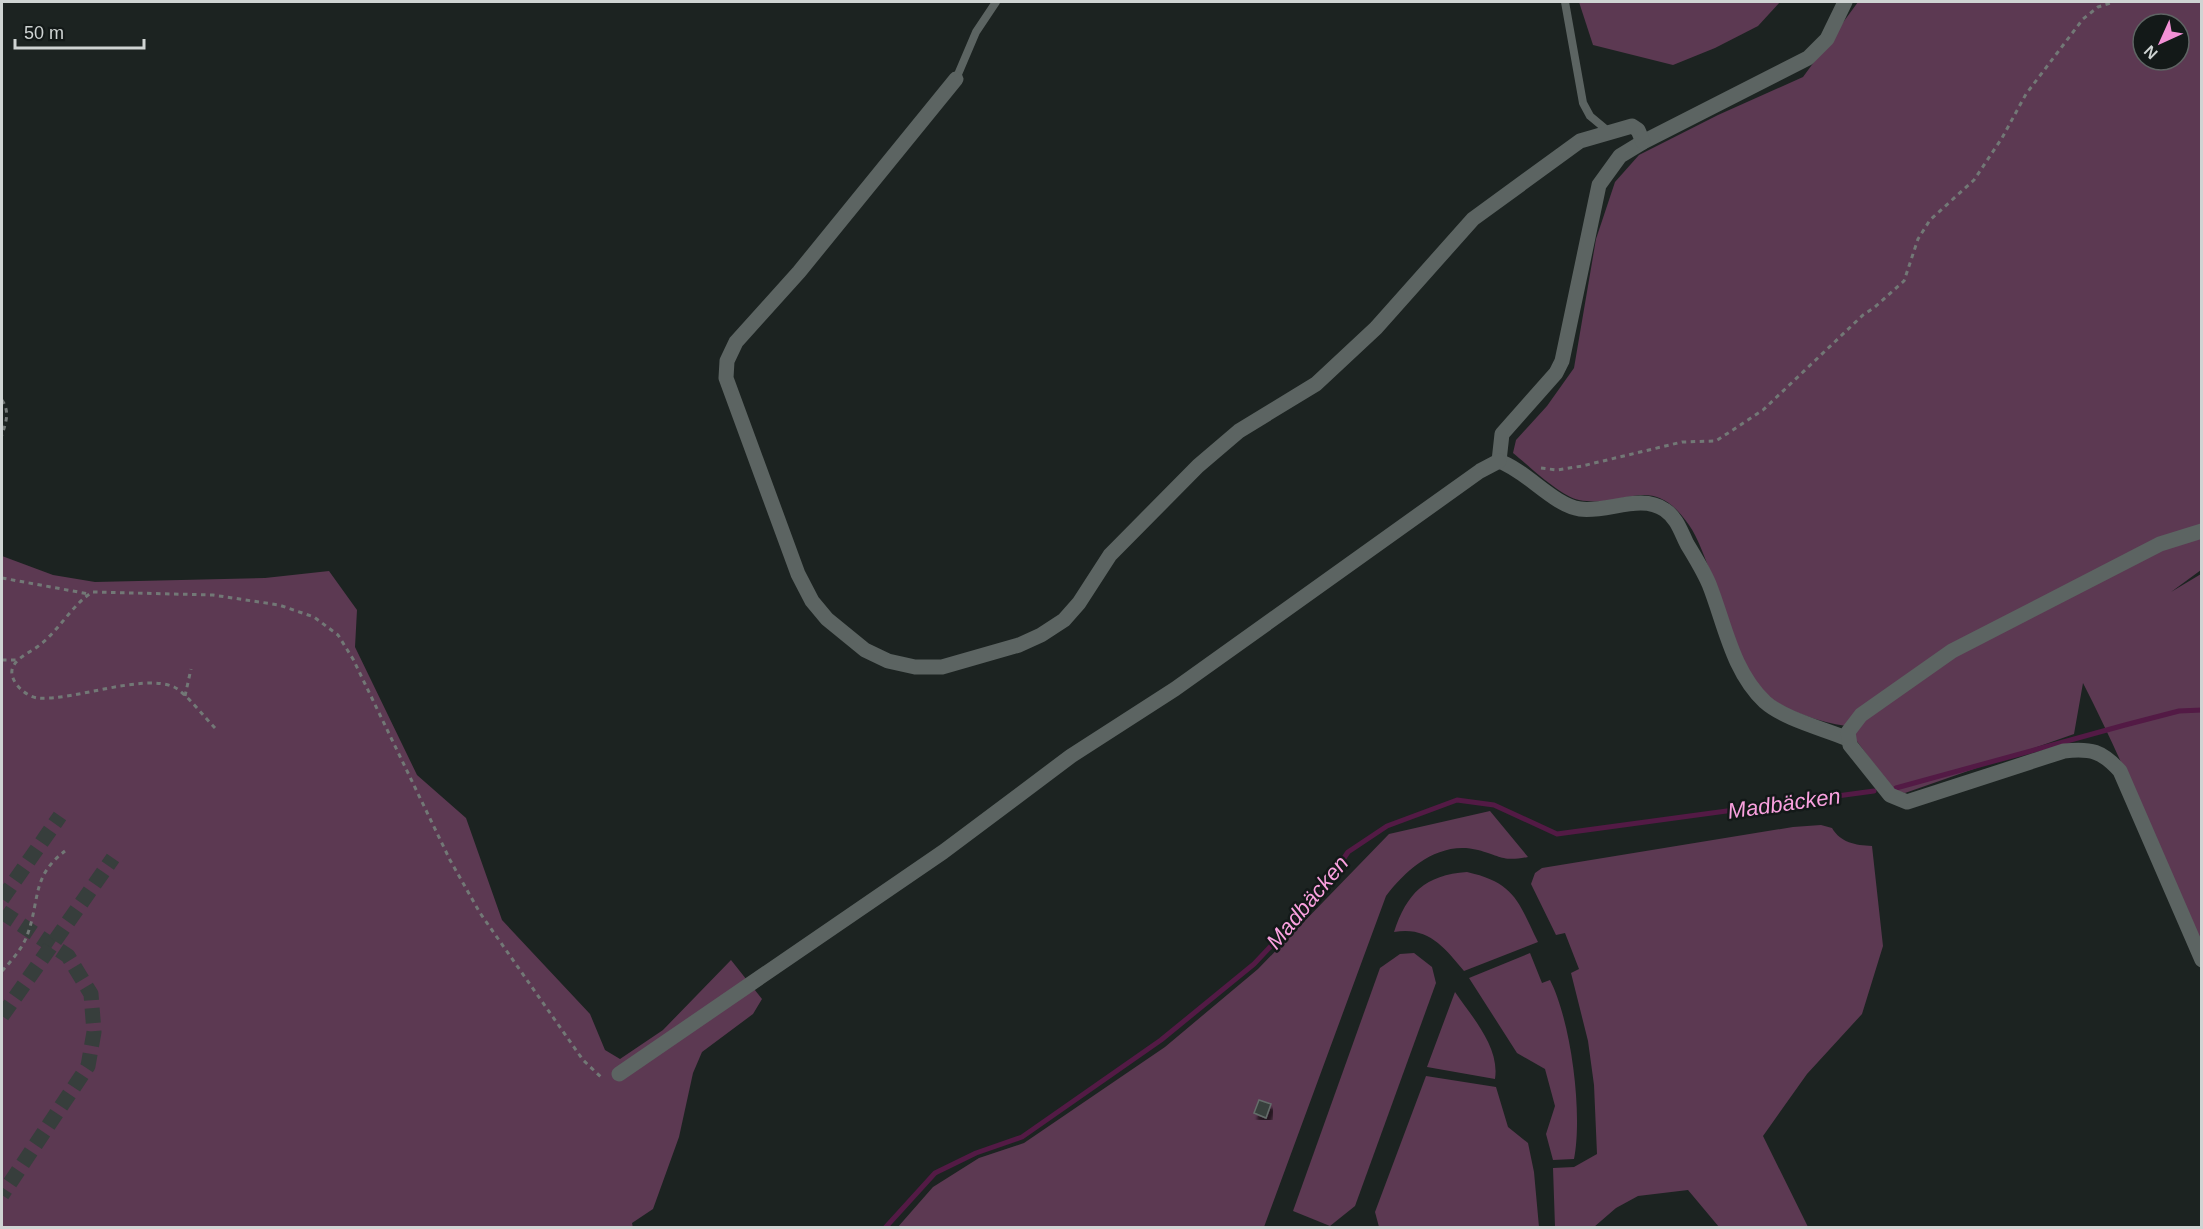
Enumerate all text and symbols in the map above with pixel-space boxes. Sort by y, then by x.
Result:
scale bar [15,12,144,50]
north arrow [2131,12,2191,72]
text: 50 m [24,23,64,43]
text: N [2141,42,2161,62]
water label: Madbäcken [1726,783,1842,824]
water label: Madbäcken [1261,851,1354,954]

